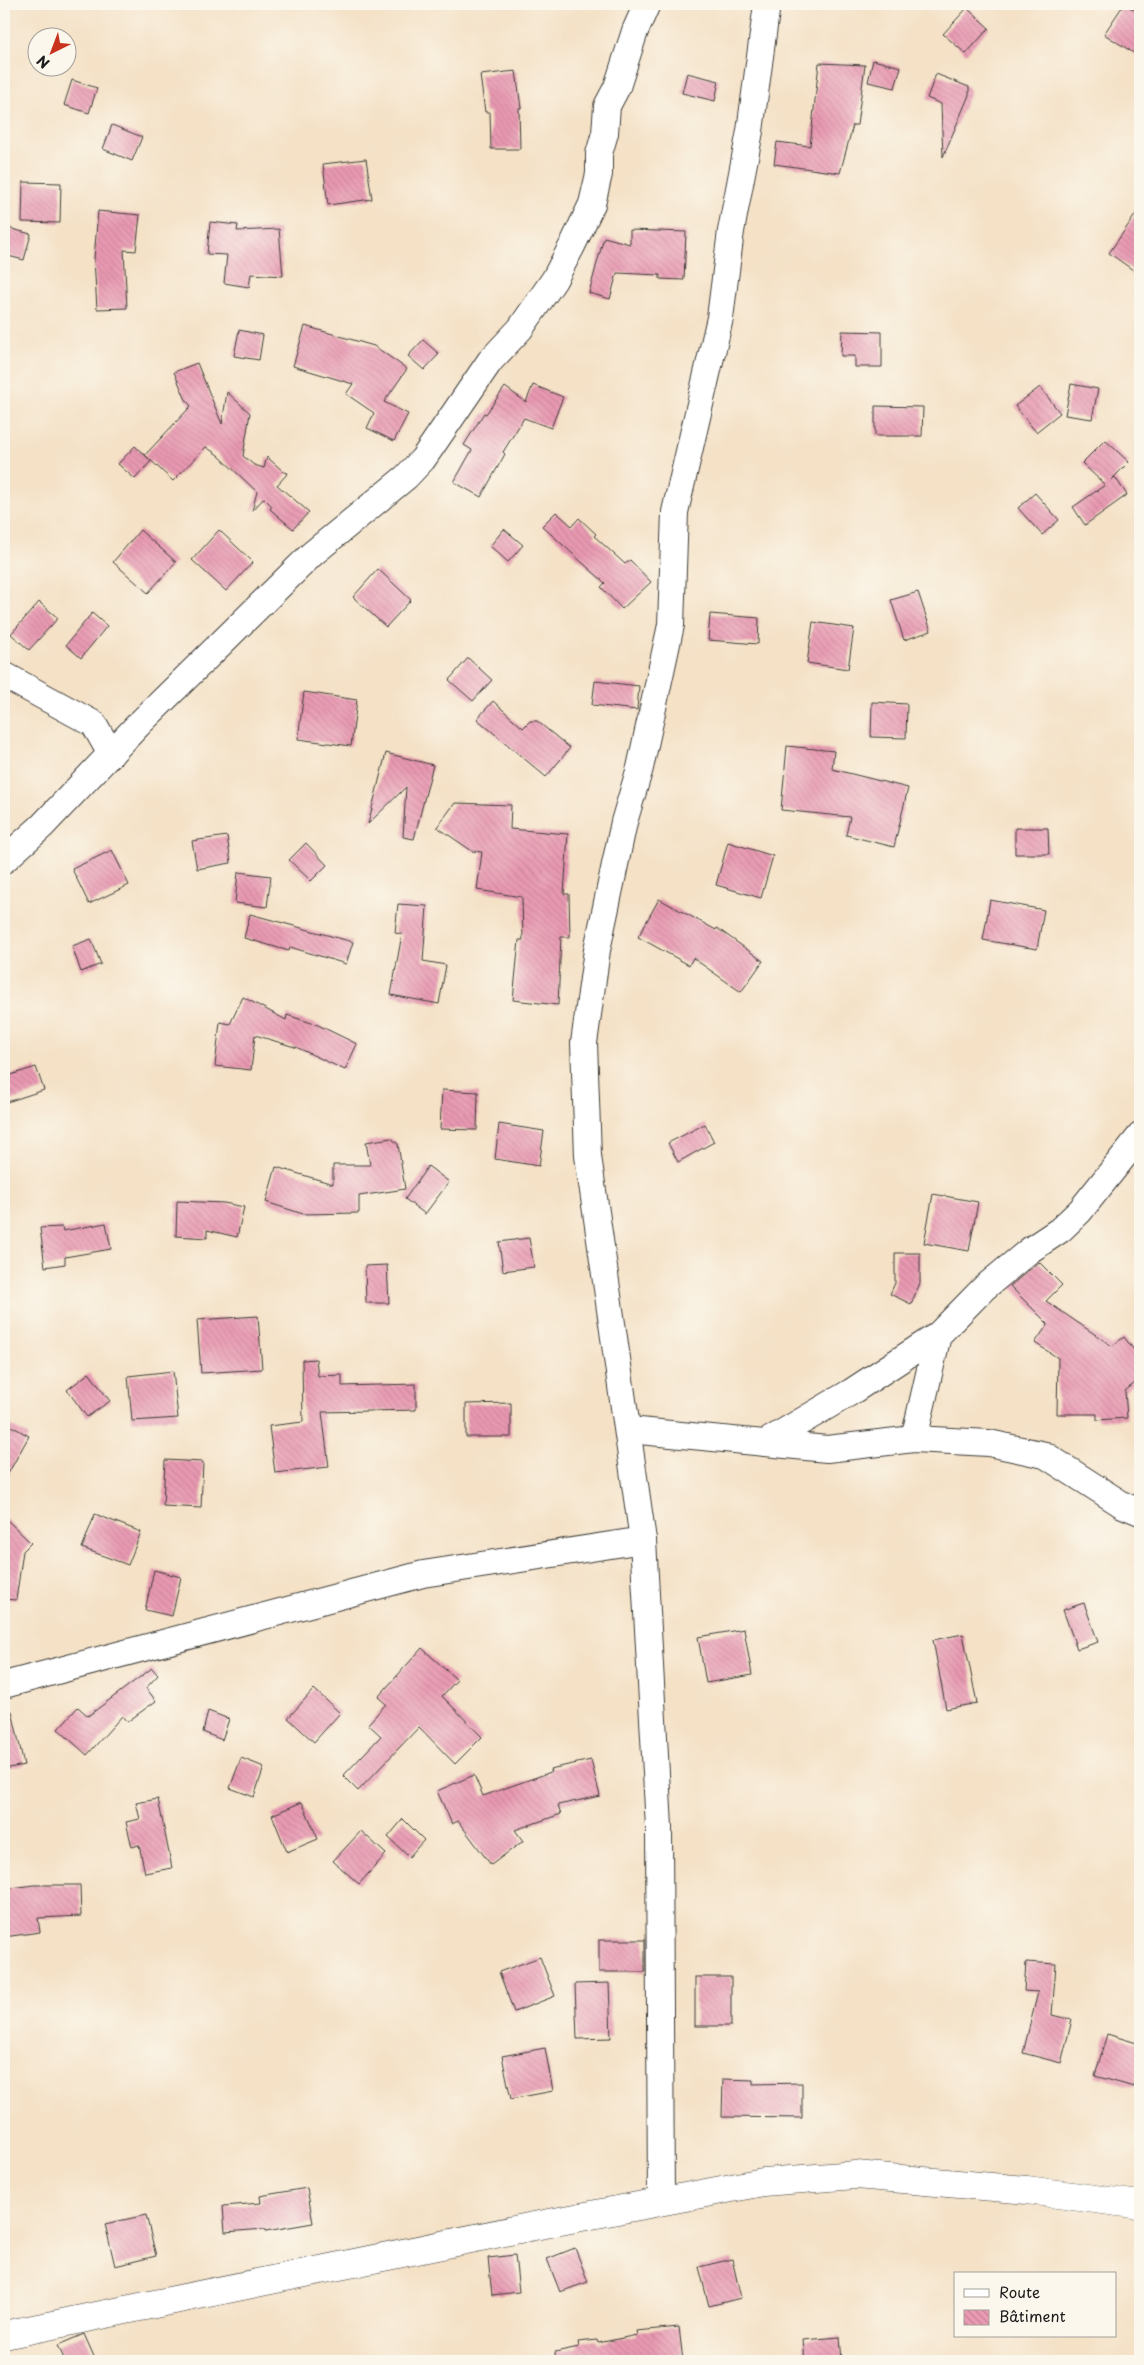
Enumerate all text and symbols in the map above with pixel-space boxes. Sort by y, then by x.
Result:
north arrow [28,28,78,78]
text: N [32,51,54,74]
legend [954,2272,1116,2338]
text: Route [999,2280,1040,2303]
text: Bâtiment [999,2304,1066,2327]

